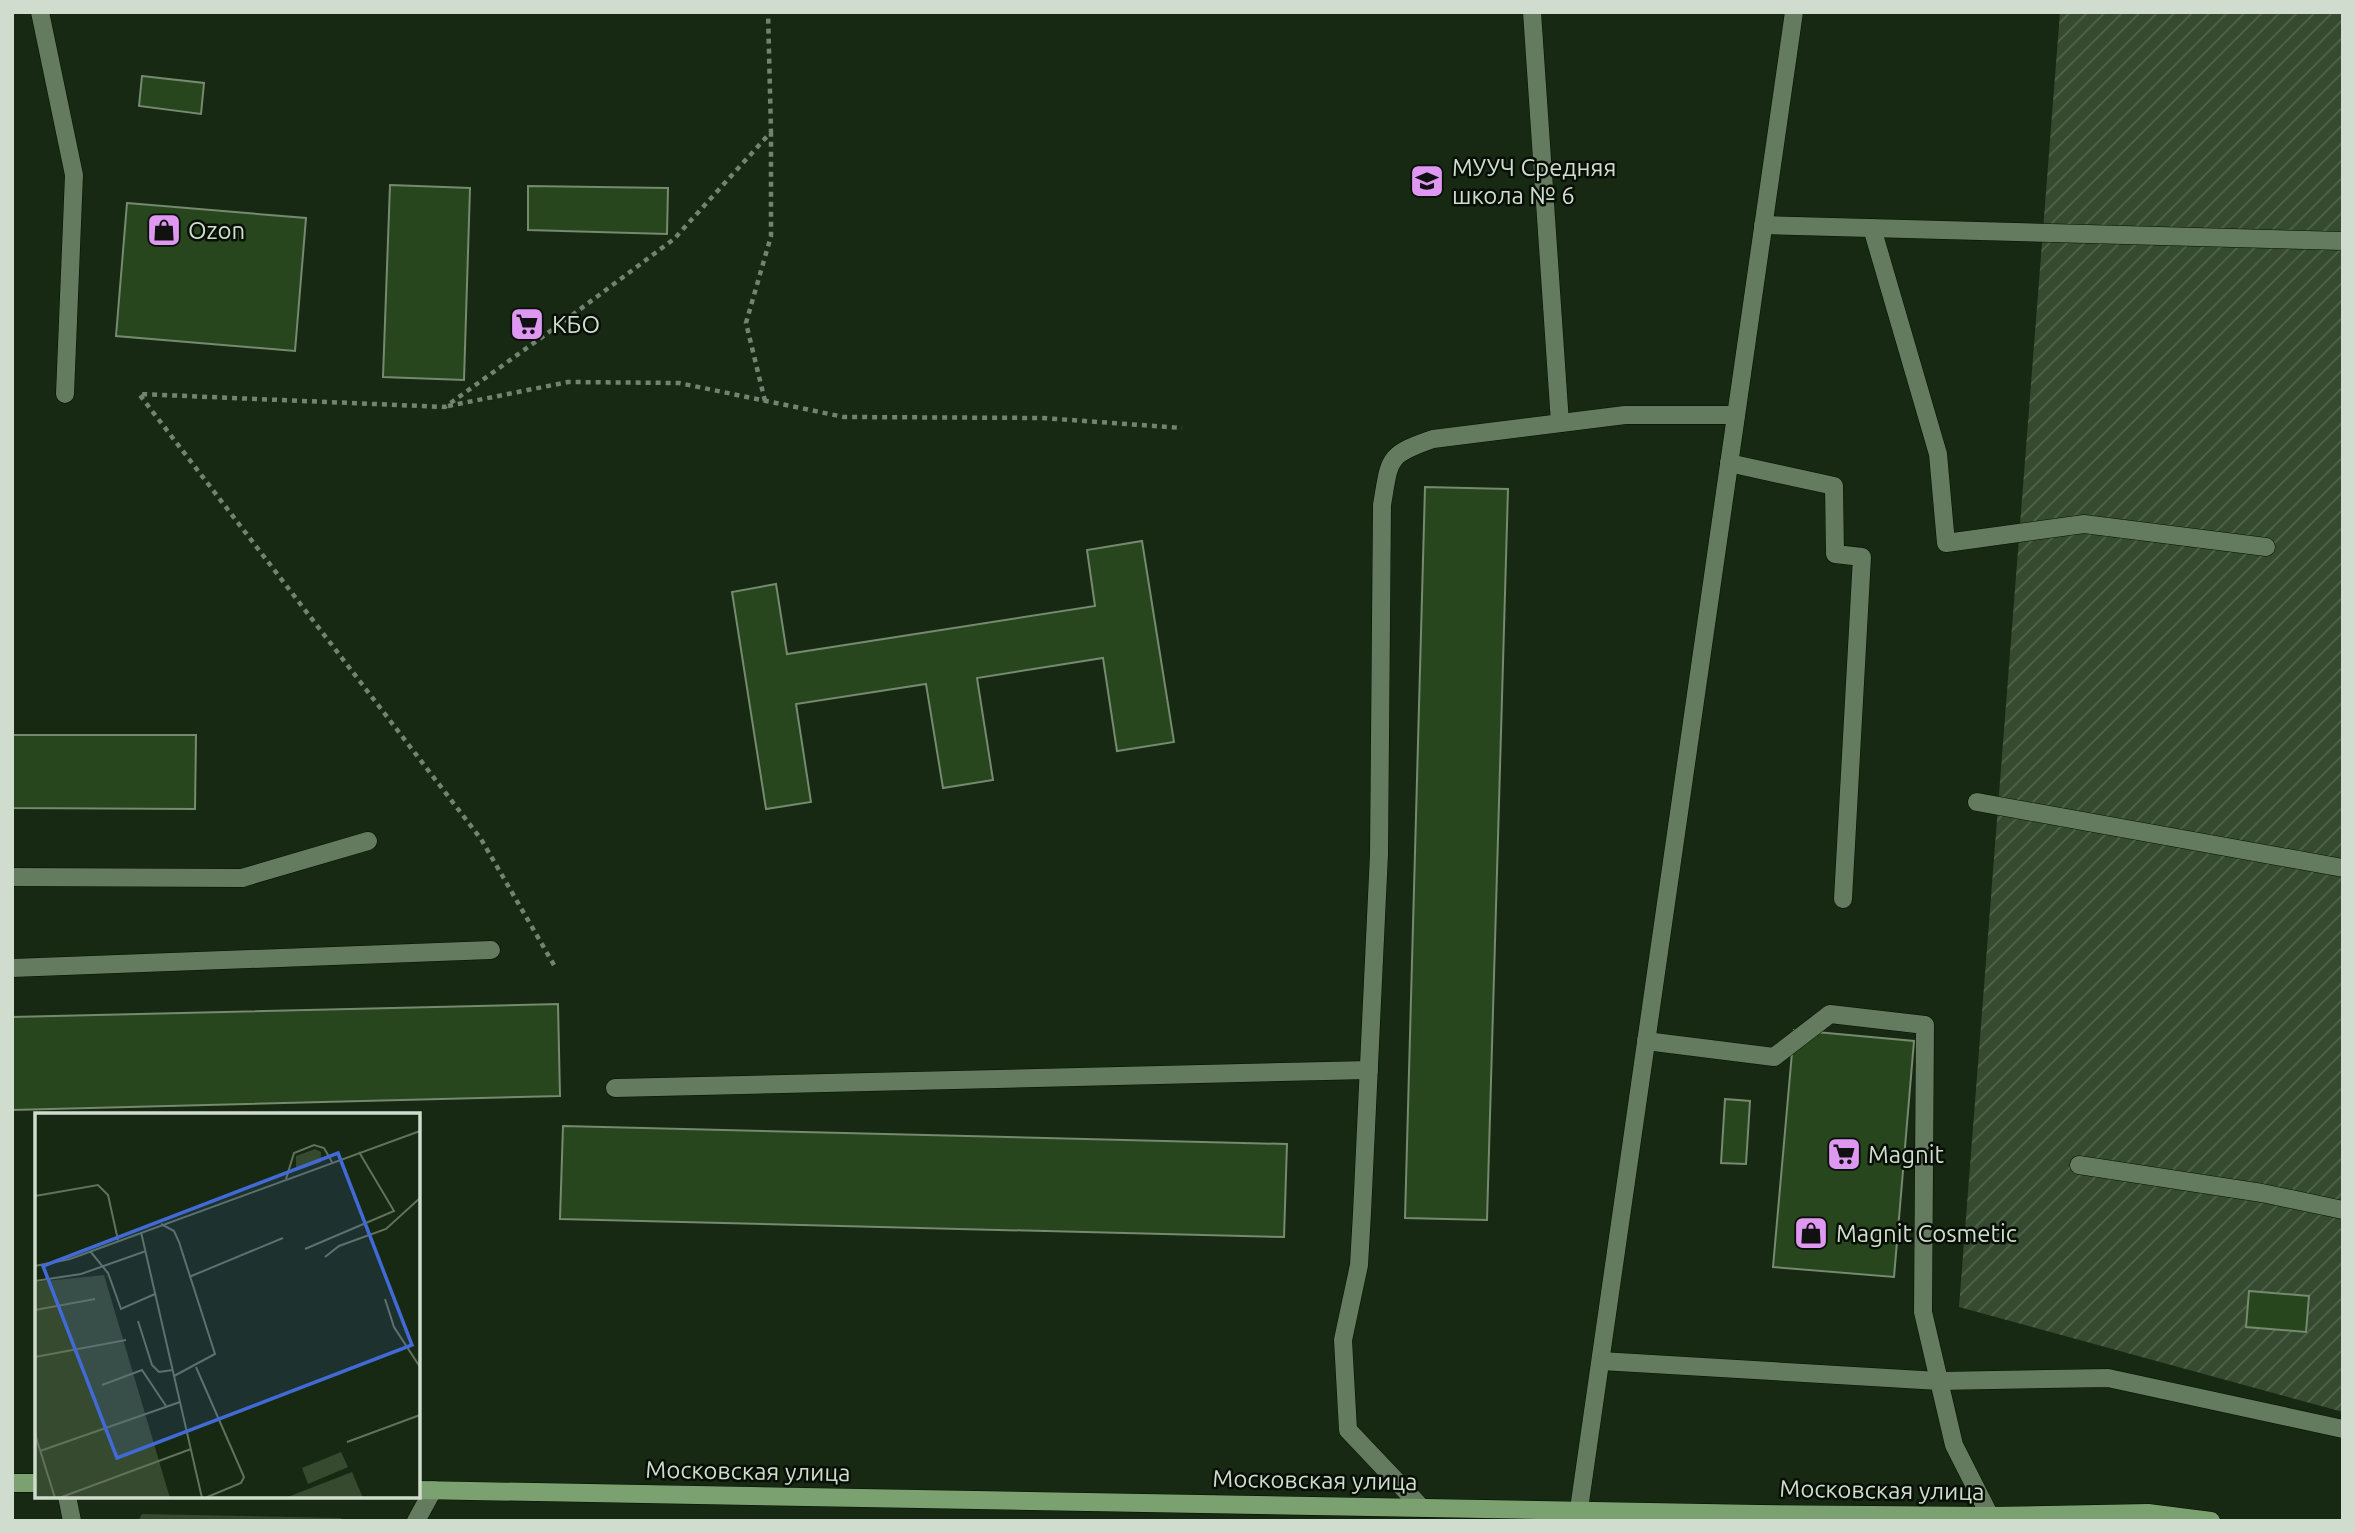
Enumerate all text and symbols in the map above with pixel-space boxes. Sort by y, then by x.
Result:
place label: МУУЧ Средняя школа № 6 [1452,154,1616,209]
school or university icon: МУУЧ Средняя школа № 6 [1408,162,1446,200]
shop icon: Ozon [145,211,183,249]
place label: Ozon [188,217,245,244]
supermarket icon: КБО [508,305,546,343]
place label: КБО [552,311,600,338]
inset map [35,1113,420,1498]
supermarket icon: Magnit [1825,1135,1863,1173]
place label: Magnit [1868,1141,1945,1168]
shop icon: Magnit Cosmetic [1792,1214,1830,1252]
place label: Magnit Cosmetic [1836,1220,2017,1247]
street label: Московская улица [645,1456,851,1486]
street label: Московская улица [1212,1465,1418,1495]
street label: Московская улица [1779,1475,1985,1505]

